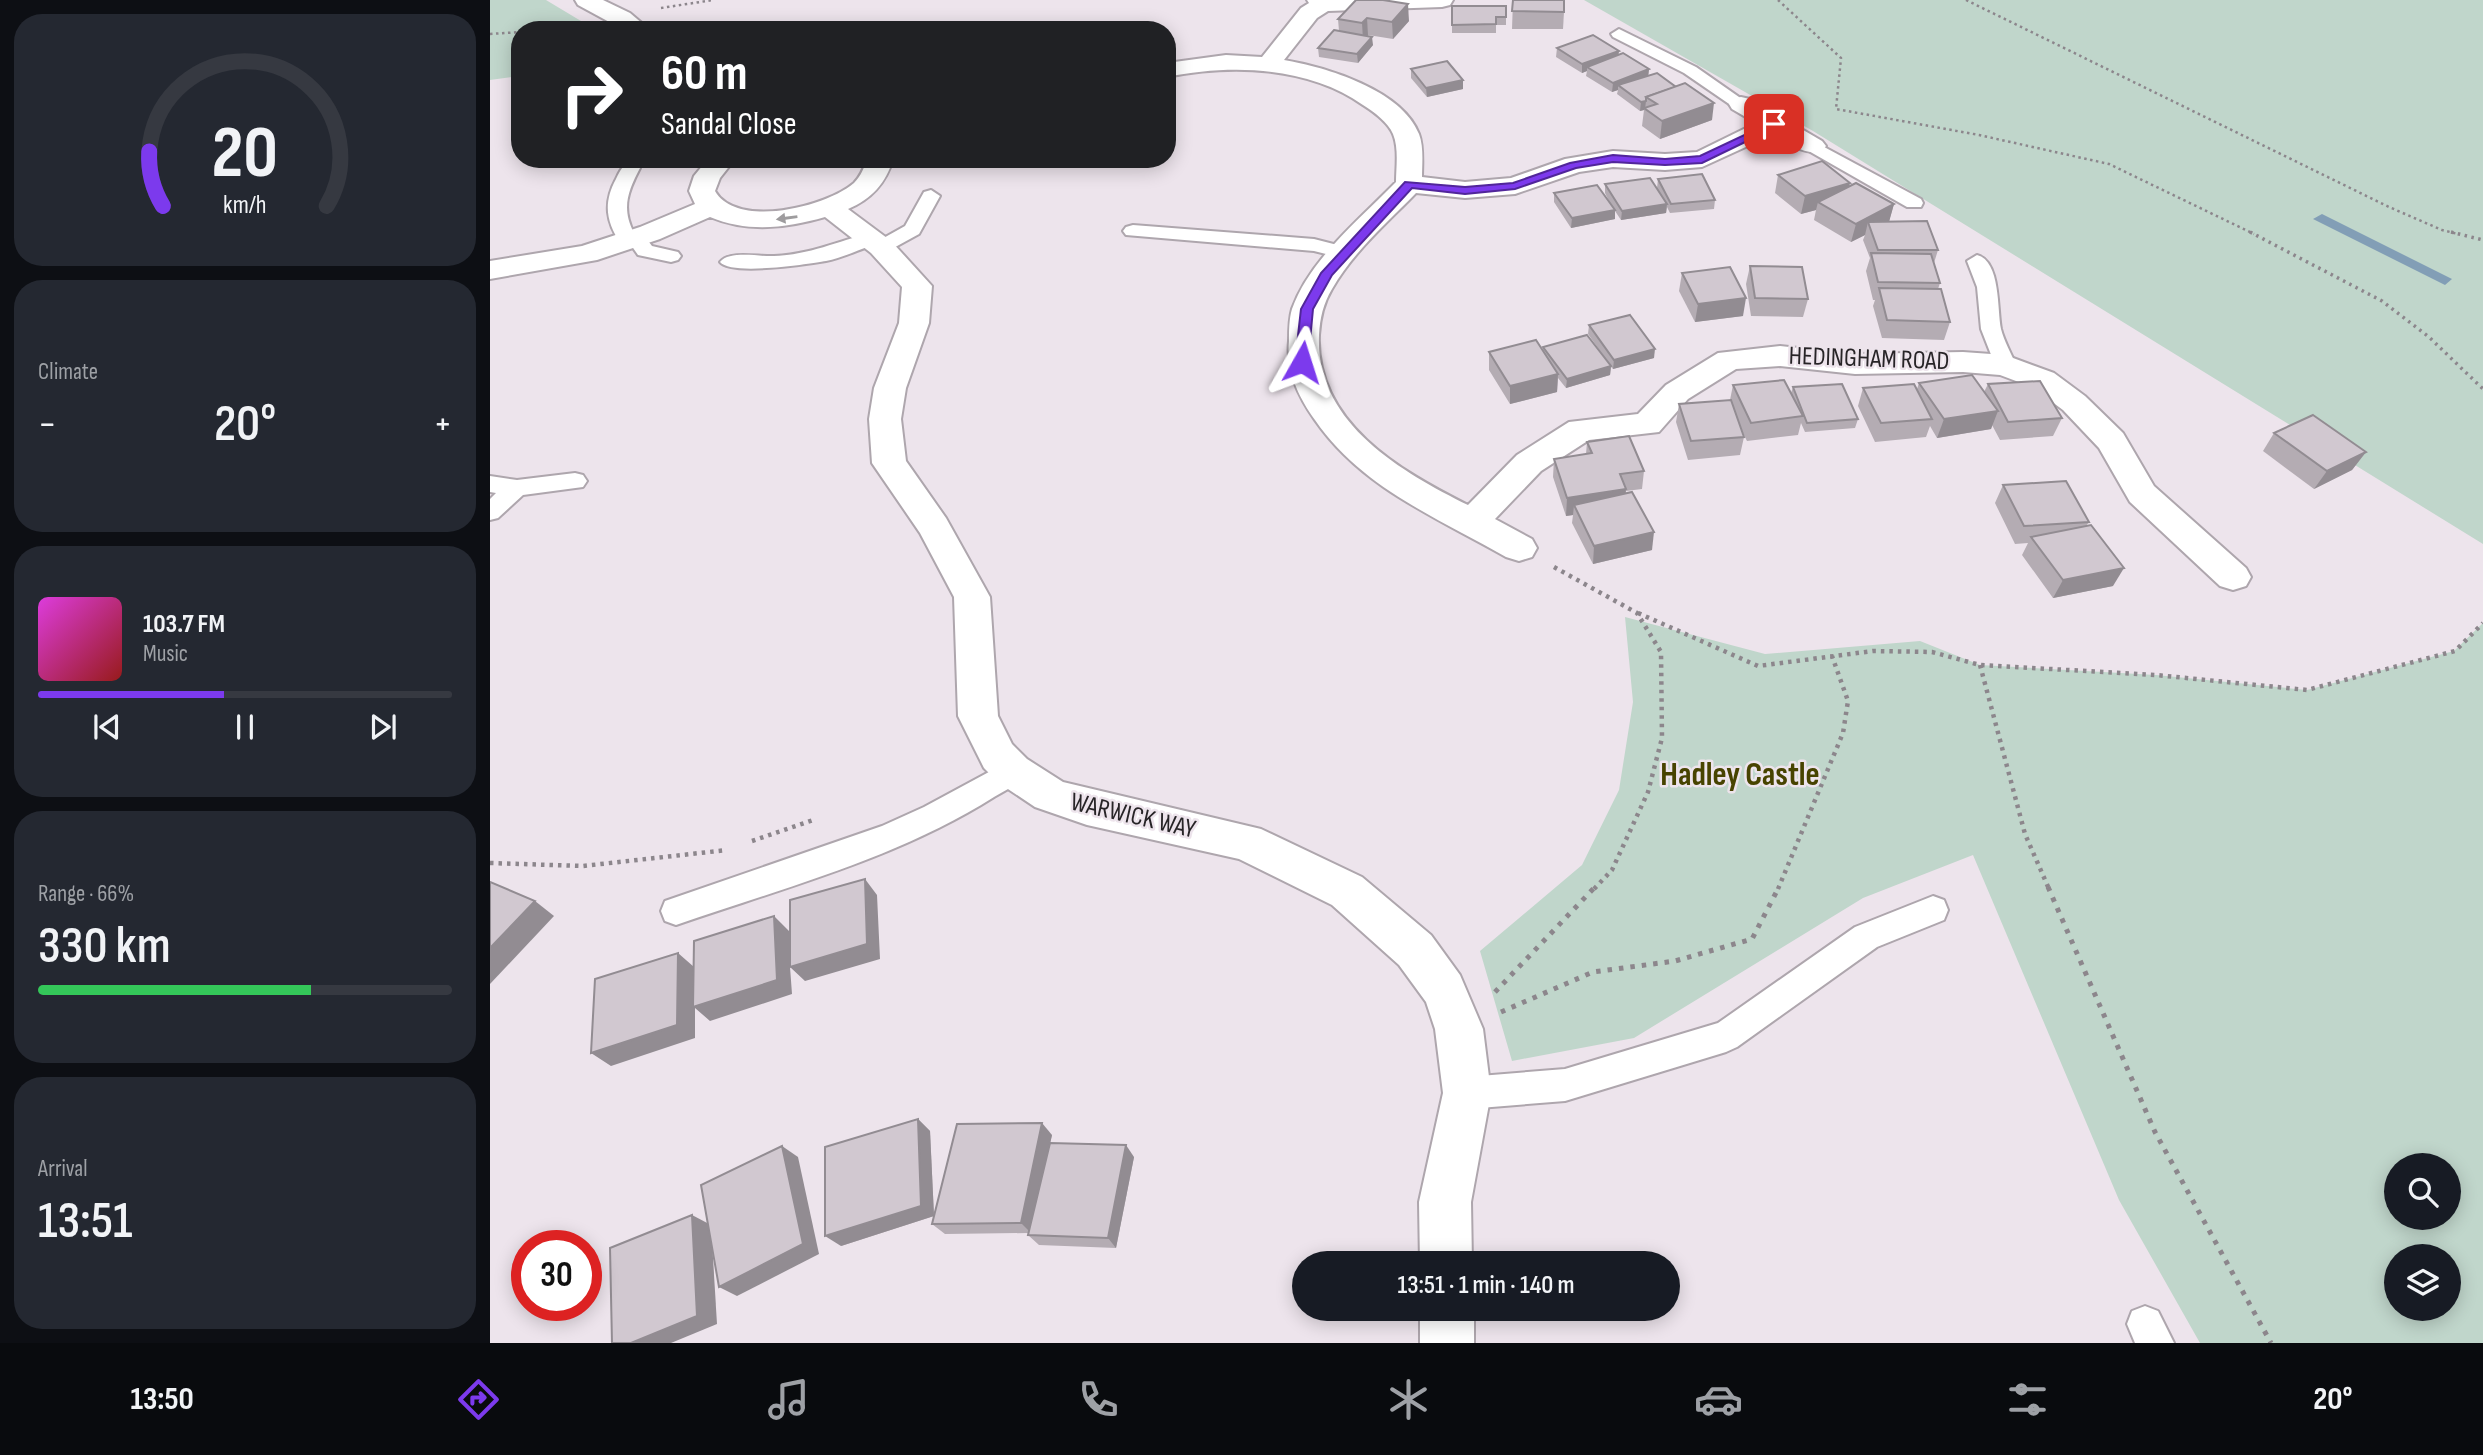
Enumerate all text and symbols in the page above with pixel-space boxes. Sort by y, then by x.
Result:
text: 60 m [661,45,748,104]
icon: right [546,49,637,140]
pin [1744,94,1804,154]
text: Sandal Close [661,105,797,144]
icon: arrive [1755,105,1793,143]
text: 20 [212,110,278,198]
text: km/h [223,190,267,221]
one-way arrow [776,212,798,223]
position arrow [1265,325,1339,399]
street label: HEDINGHAM ROAD [1788,341,1950,377]
text: Climate [38,358,98,386]
text: 20° [214,393,276,456]
text: − [38,402,57,447]
text: + [433,402,452,447]
text: 103.7 FM [143,609,225,640]
text: Music [143,640,188,668]
icon: previous [88,708,126,746]
icon: pause [226,708,264,746]
icon: next [364,708,402,746]
district label: Hadley Castle [1660,755,1820,795]
street label: WARWICK WAY [1068,787,1199,845]
text: Range · 66% [38,880,134,908]
text: 330 km [38,915,171,978]
map controls [2384,1153,2461,1321]
button: search [2384,1153,2461,1230]
text: Arrival [38,1155,87,1183]
text: 13:51 [38,1190,132,1253]
speed limit sign: 30 [511,1230,602,1321]
button: layers [2384,1244,2461,1321]
text: 13:51 · 1 min · 140 m [1398,1270,1574,1301]
icon: directions [454,1375,503,1424]
icon: music [764,1375,813,1424]
icon: phone [1074,1375,1123,1424]
icon: climate [1384,1375,1433,1424]
icon: car [1694,1375,1743,1424]
icon: filters [2003,1375,2052,1424]
text: 13:50 [130,1380,194,1419]
text: 20° [2313,1380,2353,1419]

